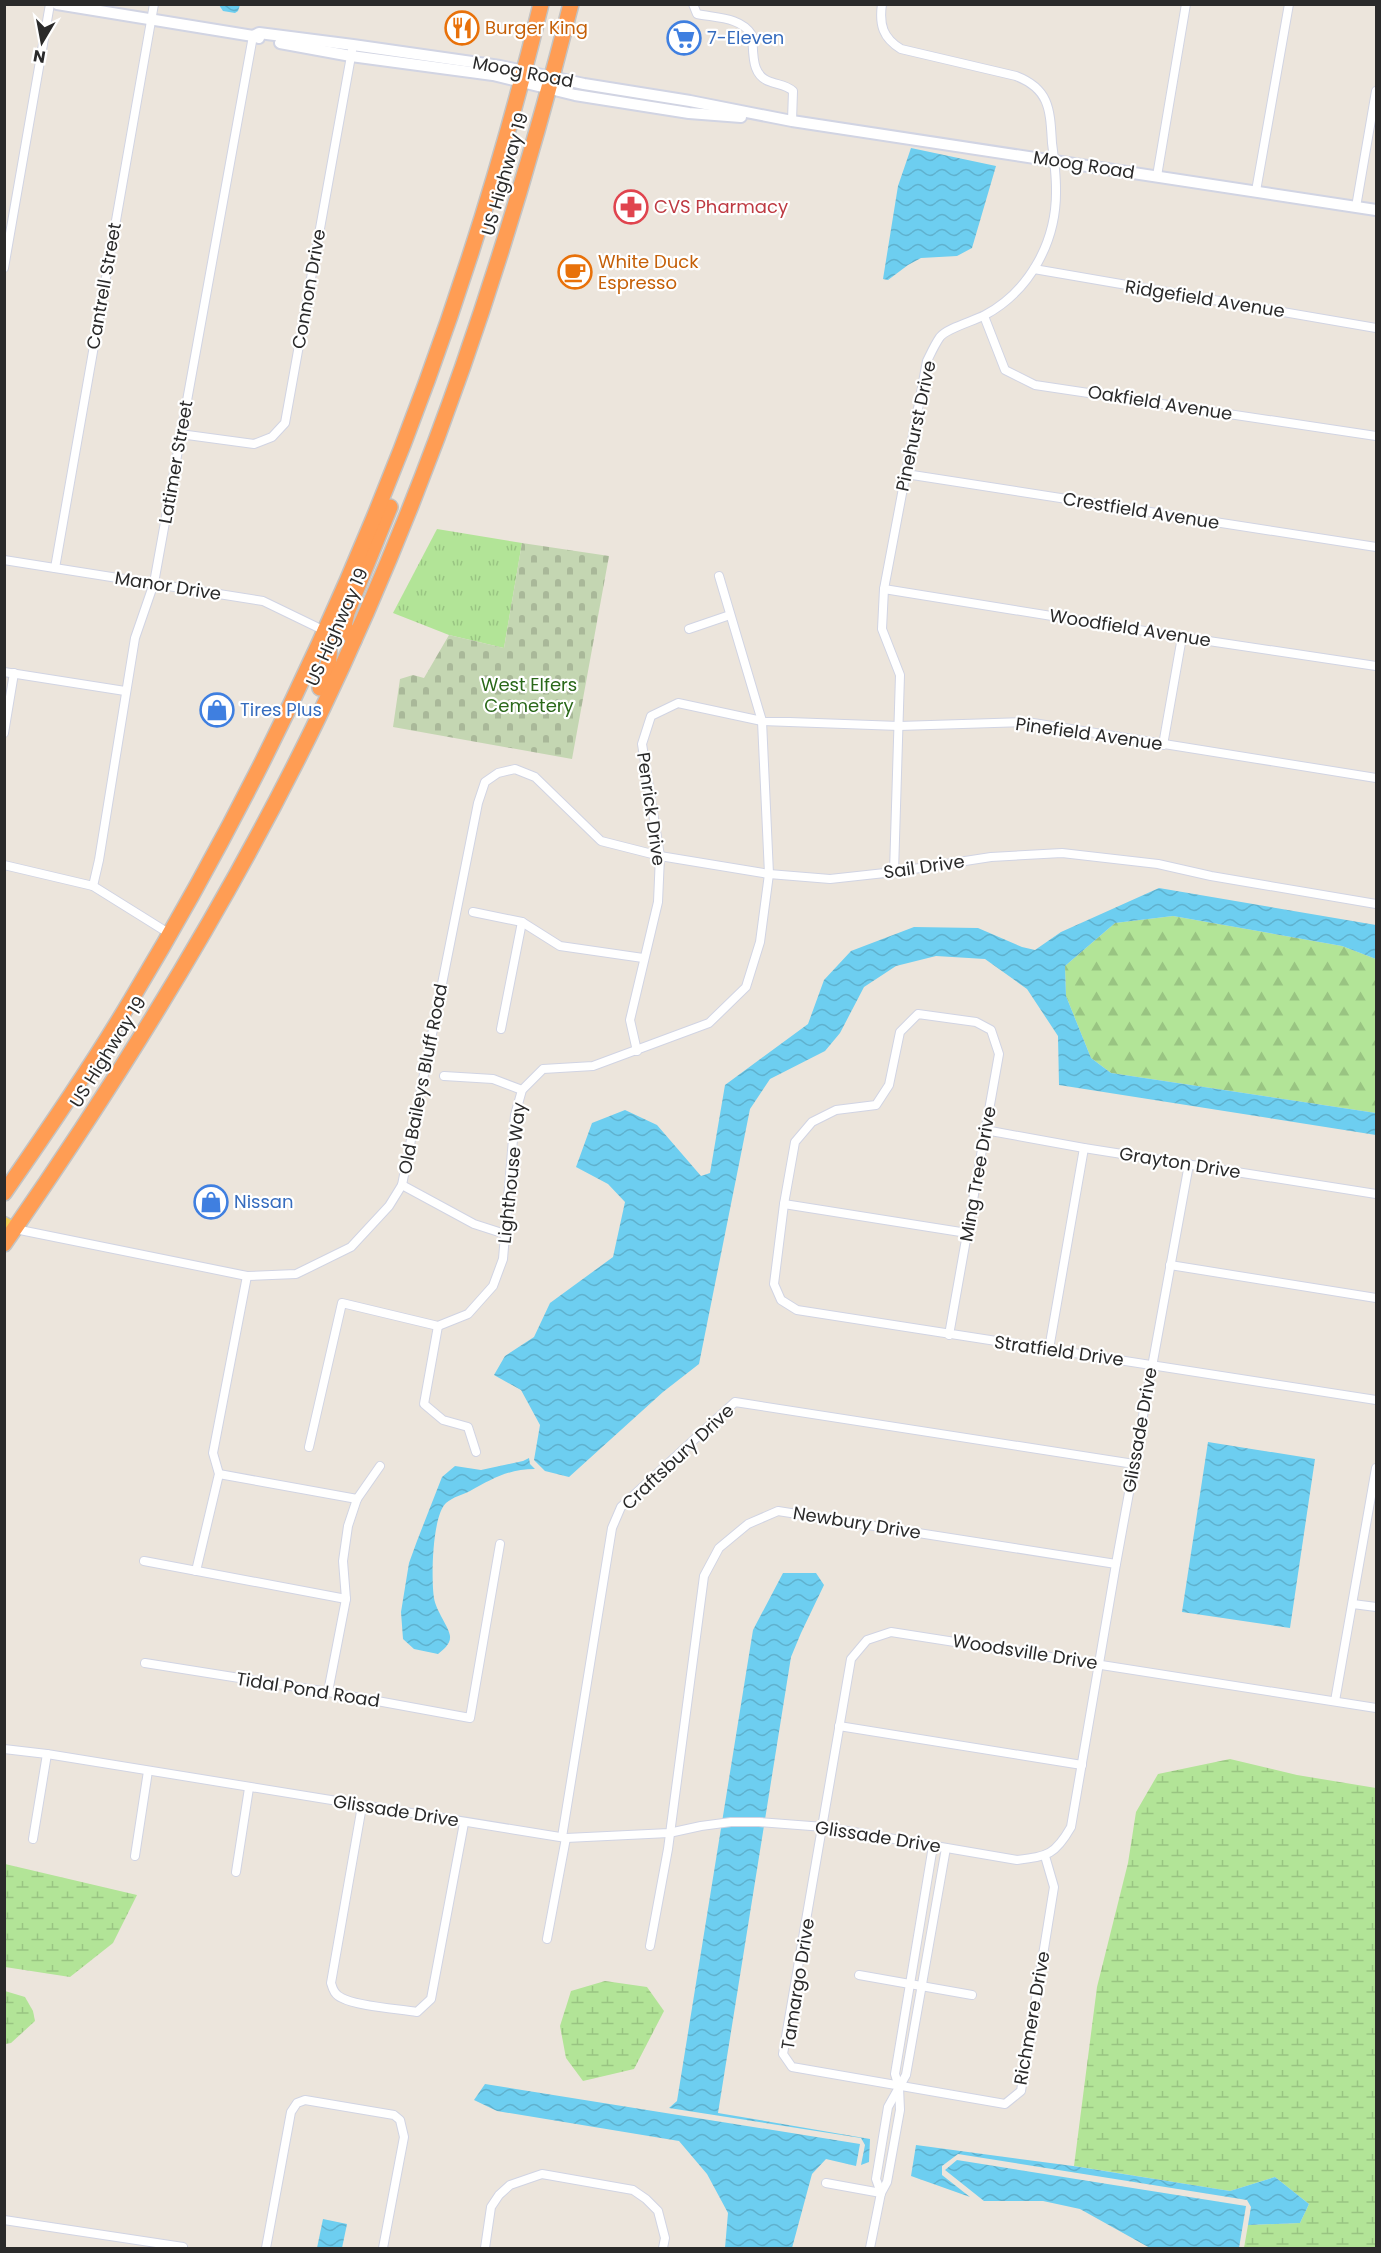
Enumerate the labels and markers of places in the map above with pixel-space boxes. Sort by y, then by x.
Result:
restaurant icon: Burger King [444,10,480,46]
place label: Burger King [485,15,588,40]
supermarket icon: 7-Eleven [666,20,702,56]
place label: 7-Eleven [707,25,784,50]
pharmacy icon: CVS Pharmacy [613,189,649,225]
place label: CVS Pharmacy [654,194,788,219]
place label: White Duck Espresso [598,249,699,295]
cafe icon: White Duck Espresso [557,254,593,290]
shop icon: Tires Plus [199,692,235,728]
place label: Tires Plus [240,697,322,722]
shop icon: Nissan [193,1184,229,1220]
place label: Nissan [234,1189,294,1214]

